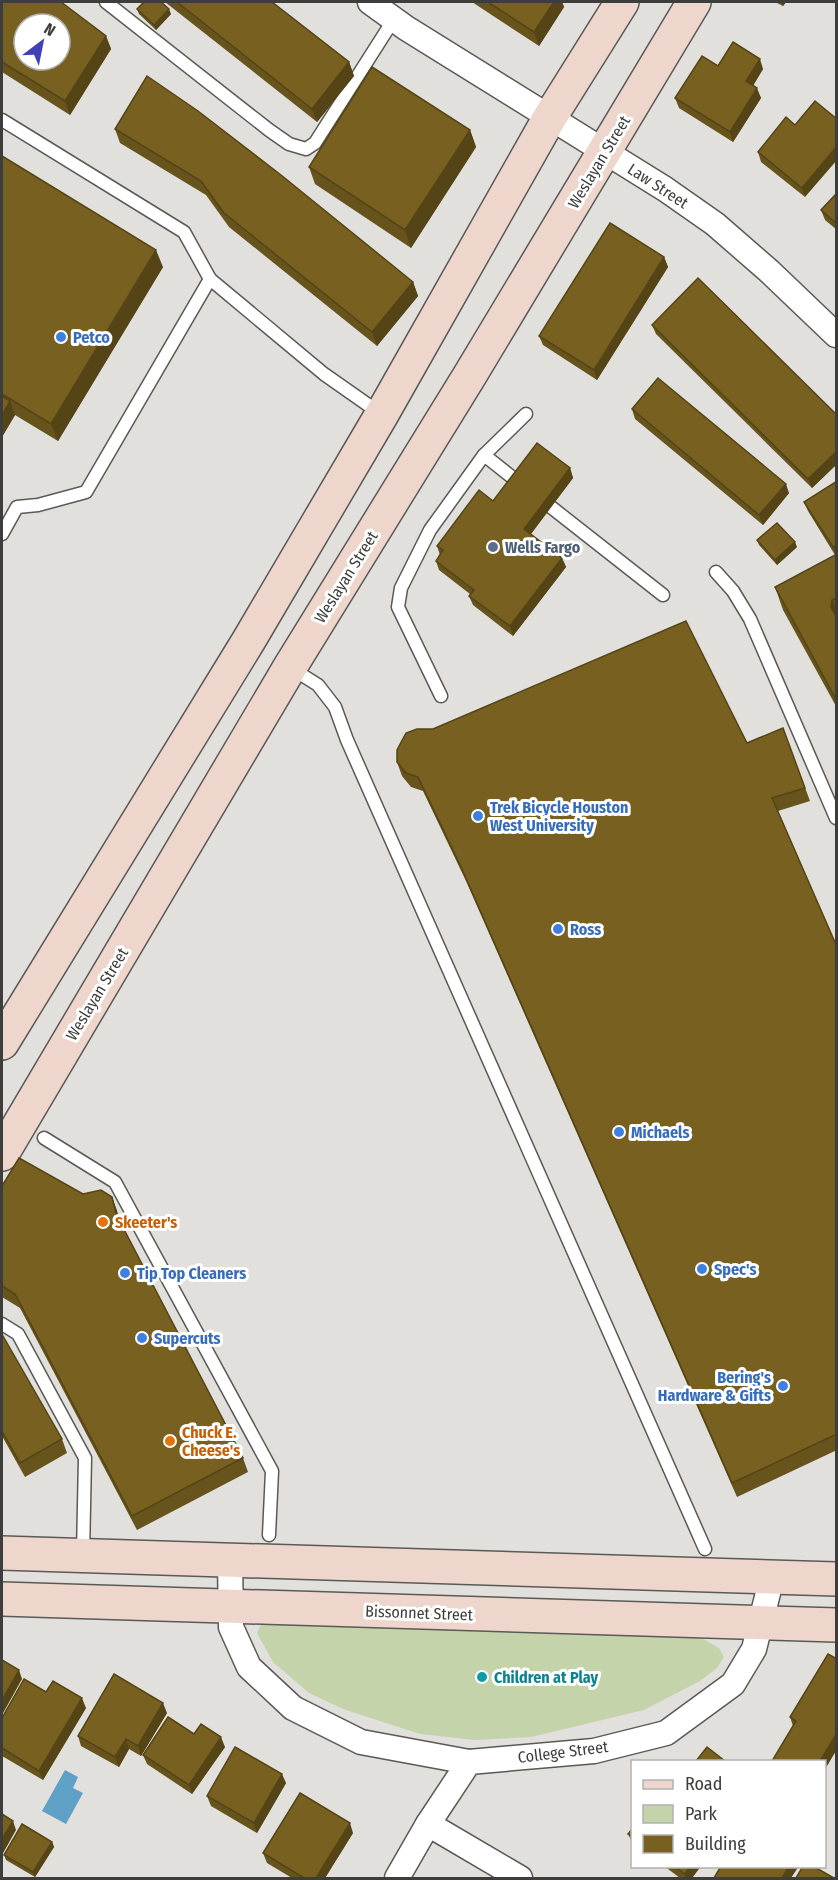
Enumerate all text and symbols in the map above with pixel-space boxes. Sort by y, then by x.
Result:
north arrow [12,12,72,72]
text: N [41,19,59,40]
street label: Weslayan Street [564,112,634,212]
street label: Law Street [624,159,692,213]
place label: Petco [73,328,110,347]
marker: Petco [54,330,68,344]
street label: Weslayan Street [310,527,382,626]
place label: Wells Fargo [505,538,581,557]
marker: Wells Fargo [486,540,500,554]
place label: Trek Bicycle Houston West University [490,798,628,835]
marker: Trek Bicycle Houston West University [471,809,485,823]
place label: Ross [570,920,601,939]
marker: Ross [551,922,565,936]
street label: Weslayan Street [62,944,132,1044]
place label: Michaels [631,1123,689,1142]
marker: Michaels [612,1125,626,1139]
place label: Skeeter's [115,1213,177,1232]
marker: Skeeter's [96,1215,110,1229]
place label: Spec's [714,1260,757,1279]
marker: Spec's [695,1262,709,1276]
place label: Tip Top Cleaners [137,1264,246,1283]
marker: Tip Top Cleaners [118,1266,132,1280]
place label: Supercuts [154,1329,221,1348]
marker: Supercuts [135,1331,149,1345]
place label: Bering's Hardware & Gifts [658,1368,771,1405]
marker: Bering's Hardware & Gifts [776,1379,790,1393]
place label: Chuck E. Cheese's [182,1423,240,1460]
marker: Chuck E. Cheese's [163,1434,177,1448]
street label: Bissonnet Street [365,1602,474,1624]
place label: Children at Play [494,1668,598,1687]
marker: Children at Play [475,1670,489,1684]
street label: College Street [517,1737,610,1767]
legend [631,1760,826,1868]
text: Road [685,1773,722,1795]
text: Park [685,1803,718,1825]
text: Building [685,1833,746,1855]

